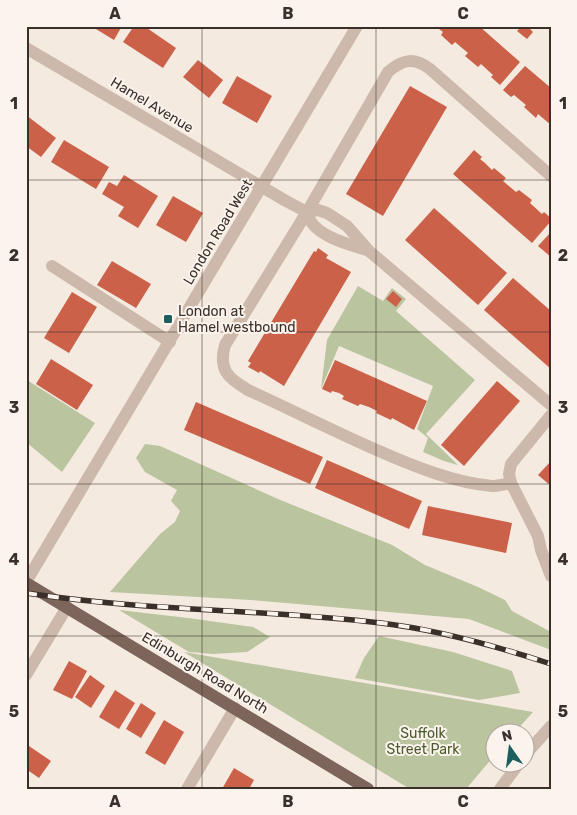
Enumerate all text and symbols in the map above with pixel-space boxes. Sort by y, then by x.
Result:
text: A [109,4,121,23]
text: B [282,4,294,23]
text: C [457,4,469,23]
street label: Hamel Avenue [108,74,197,136]
text: 1 [10,94,18,113]
text: 1 [559,94,567,113]
street label: London Road West [180,176,257,288]
text: 2 [9,246,19,265]
text: 2 [558,246,568,265]
place label: London at Hamel westbound [178,303,296,336]
marker: London at Hamel westbound [162,313,174,325]
text: 3 [9,398,19,417]
text: 3 [558,398,568,417]
text: 4 [9,550,20,569]
text: 4 [558,550,569,569]
street label: Edinburgh Road North [139,628,271,718]
text: 5 [9,702,19,721]
text: 5 [558,702,568,721]
north arrow [484,722,534,772]
park label: Suffolk Street Park [386,725,460,758]
text: N [500,726,514,745]
text: A [109,792,121,811]
text: B [282,792,294,811]
text: C [457,792,469,811]

